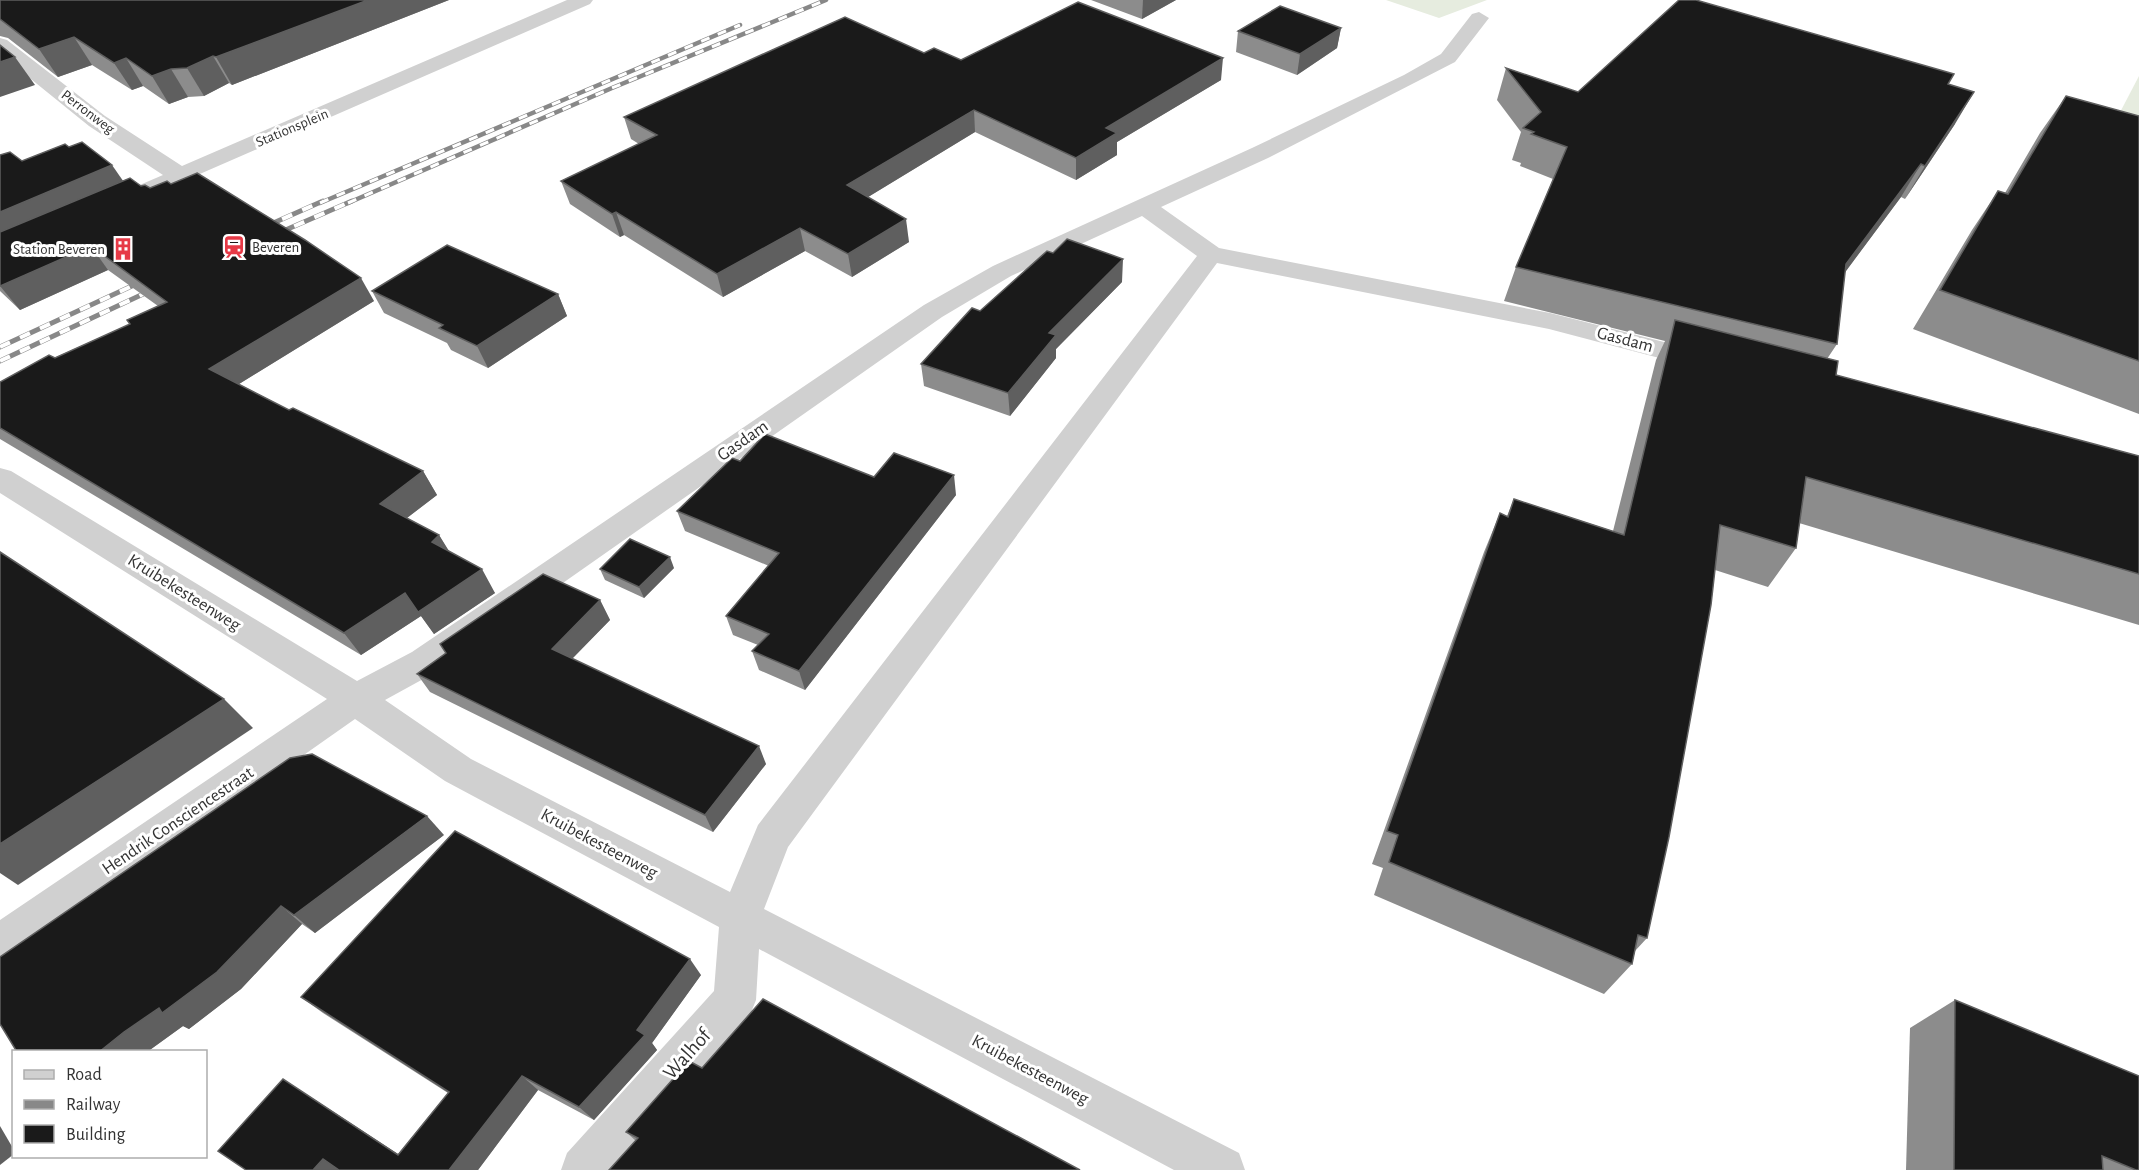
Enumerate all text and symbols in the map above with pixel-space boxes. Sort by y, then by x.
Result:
street label: Perronweg [59,87,118,137]
street label: Stationsplein [253,106,331,150]
station icon: Beveren [221,234,247,260]
building icon: Station Beveren [110,236,136,262]
place label: Beveren [252,240,299,255]
place label: Station Beveren [13,242,105,257]
street label: Gasdam [1595,324,1655,356]
street label: Gasdam [714,417,772,465]
street label: Kruibekesteenweg [124,551,244,635]
street label: Hendrik Consciencestraat [99,764,257,878]
street label: Kruibekesteenweg [538,806,660,882]
street label: Walhof [659,1024,716,1083]
street label: Kruibekesteenweg [969,1032,1091,1108]
legend [12,1050,207,1158]
text: Road [66,1066,102,1084]
text: Railway [66,1096,121,1114]
text: Building [66,1126,126,1144]

